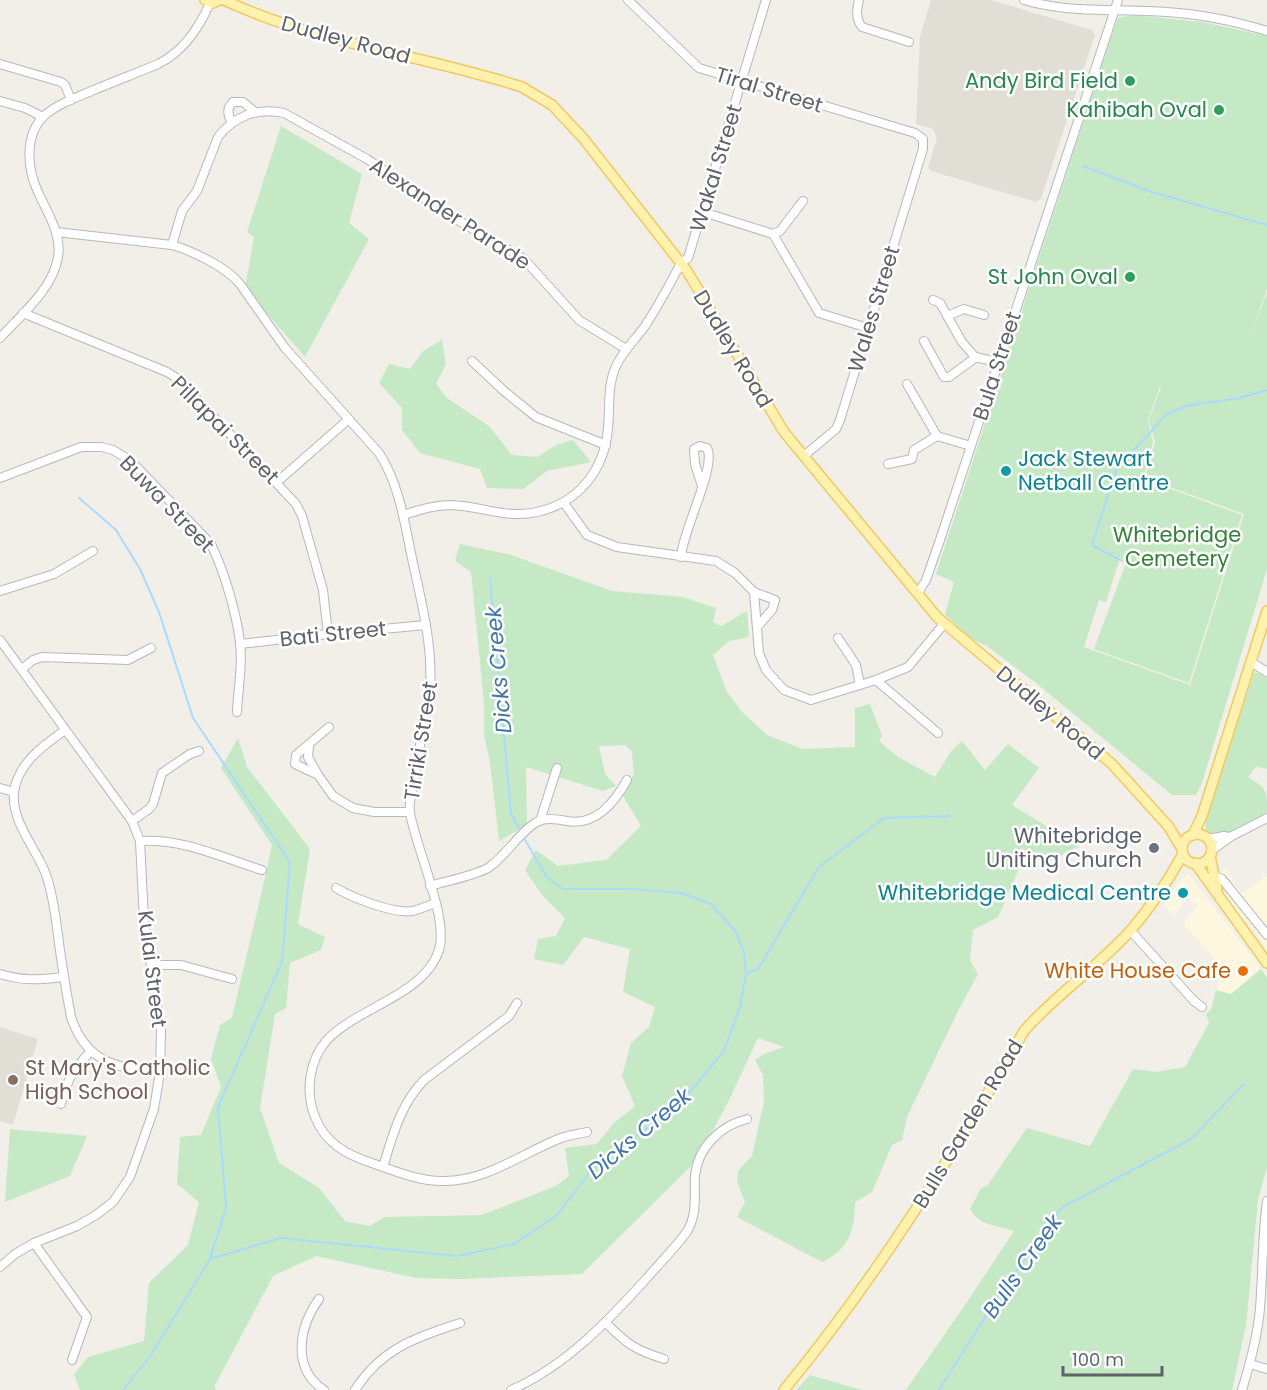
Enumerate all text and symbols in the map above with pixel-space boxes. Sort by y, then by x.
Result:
street label: Dudley Road [278,8,414,71]
street label: Tiral Street [712,59,826,120]
place label: Andy Bird Field [965,66,1118,95]
marker: Andy Bird Field [1123,74,1137,88]
place label: Kahibah Oval [1067,95,1207,124]
street label: Wakal Street [682,101,749,235]
marker: Kahibah Oval [1212,103,1226,117]
street label: Alexander Parade [364,151,536,276]
street label: Wales Street [841,242,907,376]
place label: St John Oval [988,262,1118,291]
marker: St John Oval [1123,270,1137,284]
street label: Dudley Road [687,284,780,413]
street label: Bula Street [965,308,1028,424]
street label: Pillapai Street [165,369,286,490]
place label: Jack Stewart Netball Centre [1018,444,1169,497]
street label: Buwa Street [114,449,221,559]
marker: Jack Stewart Netball Centre [999,464,1013,478]
park label: Whitebridge Cemetery [1113,520,1241,573]
water label: Dicks Creek [477,603,519,735]
street label: Bati Street [278,613,388,654]
street label: Dudley Road [990,659,1110,766]
street label: Tirriki Street [397,679,444,803]
place label: Whitebridge Uniting Church [986,821,1142,874]
marker: Whitebridge Uniting Church [1147,841,1161,855]
place label: Whitebridge Medical Centre [878,878,1171,907]
marker: Whitebridge Medical Centre [1176,886,1190,900]
street label: Kulai Street [131,909,174,1029]
place label: White House Cafe [1044,956,1231,985]
marker: White House Cafe [1236,964,1250,978]
street label: Bulls Garden Road [906,1034,1030,1214]
place label: St Mary's Catholic High School [25,1053,210,1106]
marker: St Mary's Catholic High School [6,1073,20,1087]
water label: Dicks Creek [581,1079,699,1186]
water label: Bulls Creek [975,1207,1071,1324]
scale bar [1063,1339,1162,1377]
text: 100 m [1072,1347,1124,1372]

